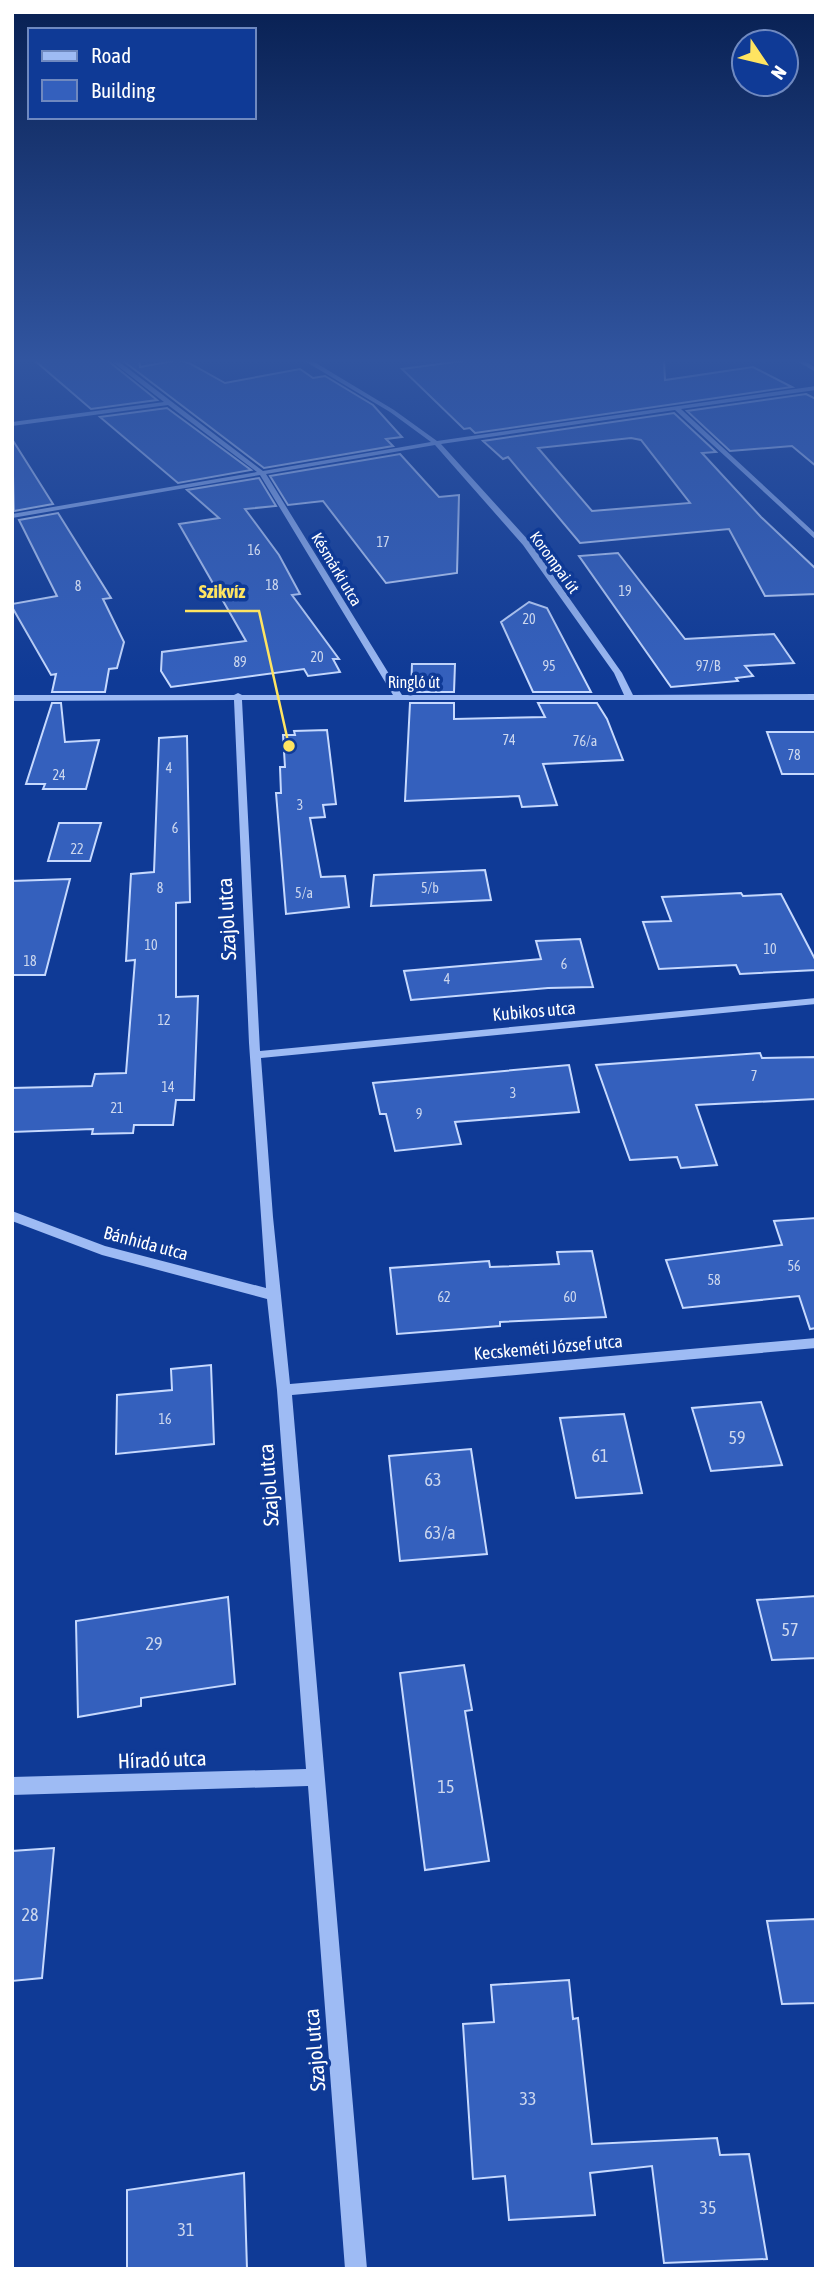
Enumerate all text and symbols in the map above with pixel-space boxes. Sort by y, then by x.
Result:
legend [28,28,256,119]
north arrow [730,28,800,98]
text: Road [91,43,131,67]
text: N [767,62,791,84]
text: Building [91,78,155,102]
street label: Korompai út [526,528,584,597]
street label: Késmárki utca [308,529,366,609]
house number: 17 [376,534,390,550]
house number: 16 [247,542,261,558]
callout: Szikvíz [185,571,259,611]
house number: 18 [265,577,279,593]
house number: 8 [75,578,82,594]
text: Szikvíz [199,580,245,602]
house number: 19 [618,583,632,599]
house number: 20 [522,611,536,627]
house number: 20 [310,649,324,665]
house number: 89 [233,654,247,670]
house number: 95 [542,658,556,674]
house number: 97/B [696,658,721,674]
street label: Ringló út [388,673,441,692]
house number: 74 [502,732,516,748]
house number: 76/a [573,733,597,749]
house number: 78 [787,747,801,763]
house number: 4 [166,760,173,776]
house number: 24 [52,767,66,783]
house number: 3 [297,797,303,813]
house number: 6 [172,820,179,836]
house number: 22 [70,841,84,857]
street label: Szajol utca [212,877,240,961]
house number: 8 [157,880,164,896]
house number: 5/b [421,880,439,896]
house number: 5/a [295,885,313,901]
house number: 10 [144,937,158,953]
house number: 10 [763,941,777,957]
house number: 18 [23,953,37,969]
house number: 6 [561,956,568,972]
house number: 4 [444,971,451,987]
street label: Kubikos utca [491,997,577,1025]
house number: 12 [157,1012,171,1028]
house number: 7 [751,1068,757,1084]
house number: 14 [161,1079,175,1095]
house number: 3 [510,1085,516,1101]
house number: 21 [110,1100,124,1116]
house number: 9 [416,1106,422,1122]
street label: Bánhida utca [101,1222,191,1264]
house number: 56 [787,1258,801,1274]
house number: 58 [707,1272,721,1288]
house number: 62 [437,1289,451,1305]
house number: 60 [563,1289,577,1305]
street label: Kecskeméti József utca [473,1330,623,1364]
house number: 16 [158,1411,172,1427]
house number: 59 [729,1427,745,1448]
street label: Szajol utca [253,1443,283,1527]
house number: 61 [592,1445,608,1466]
house number: 63 [425,1469,441,1490]
house number: 63/a [424,1522,456,1543]
house number: 57 [782,1619,798,1640]
house number: 29 [146,1633,162,1654]
street label: Híradó utca [117,1745,207,1773]
house number: 15 [438,1776,454,1797]
house number: 28 [22,1904,38,1925]
street label: Szajol utca [298,2008,330,2092]
house number: 33 [520,2088,536,2109]
house number: 35 [700,2197,716,2218]
house number: 31 [178,2219,194,2240]

